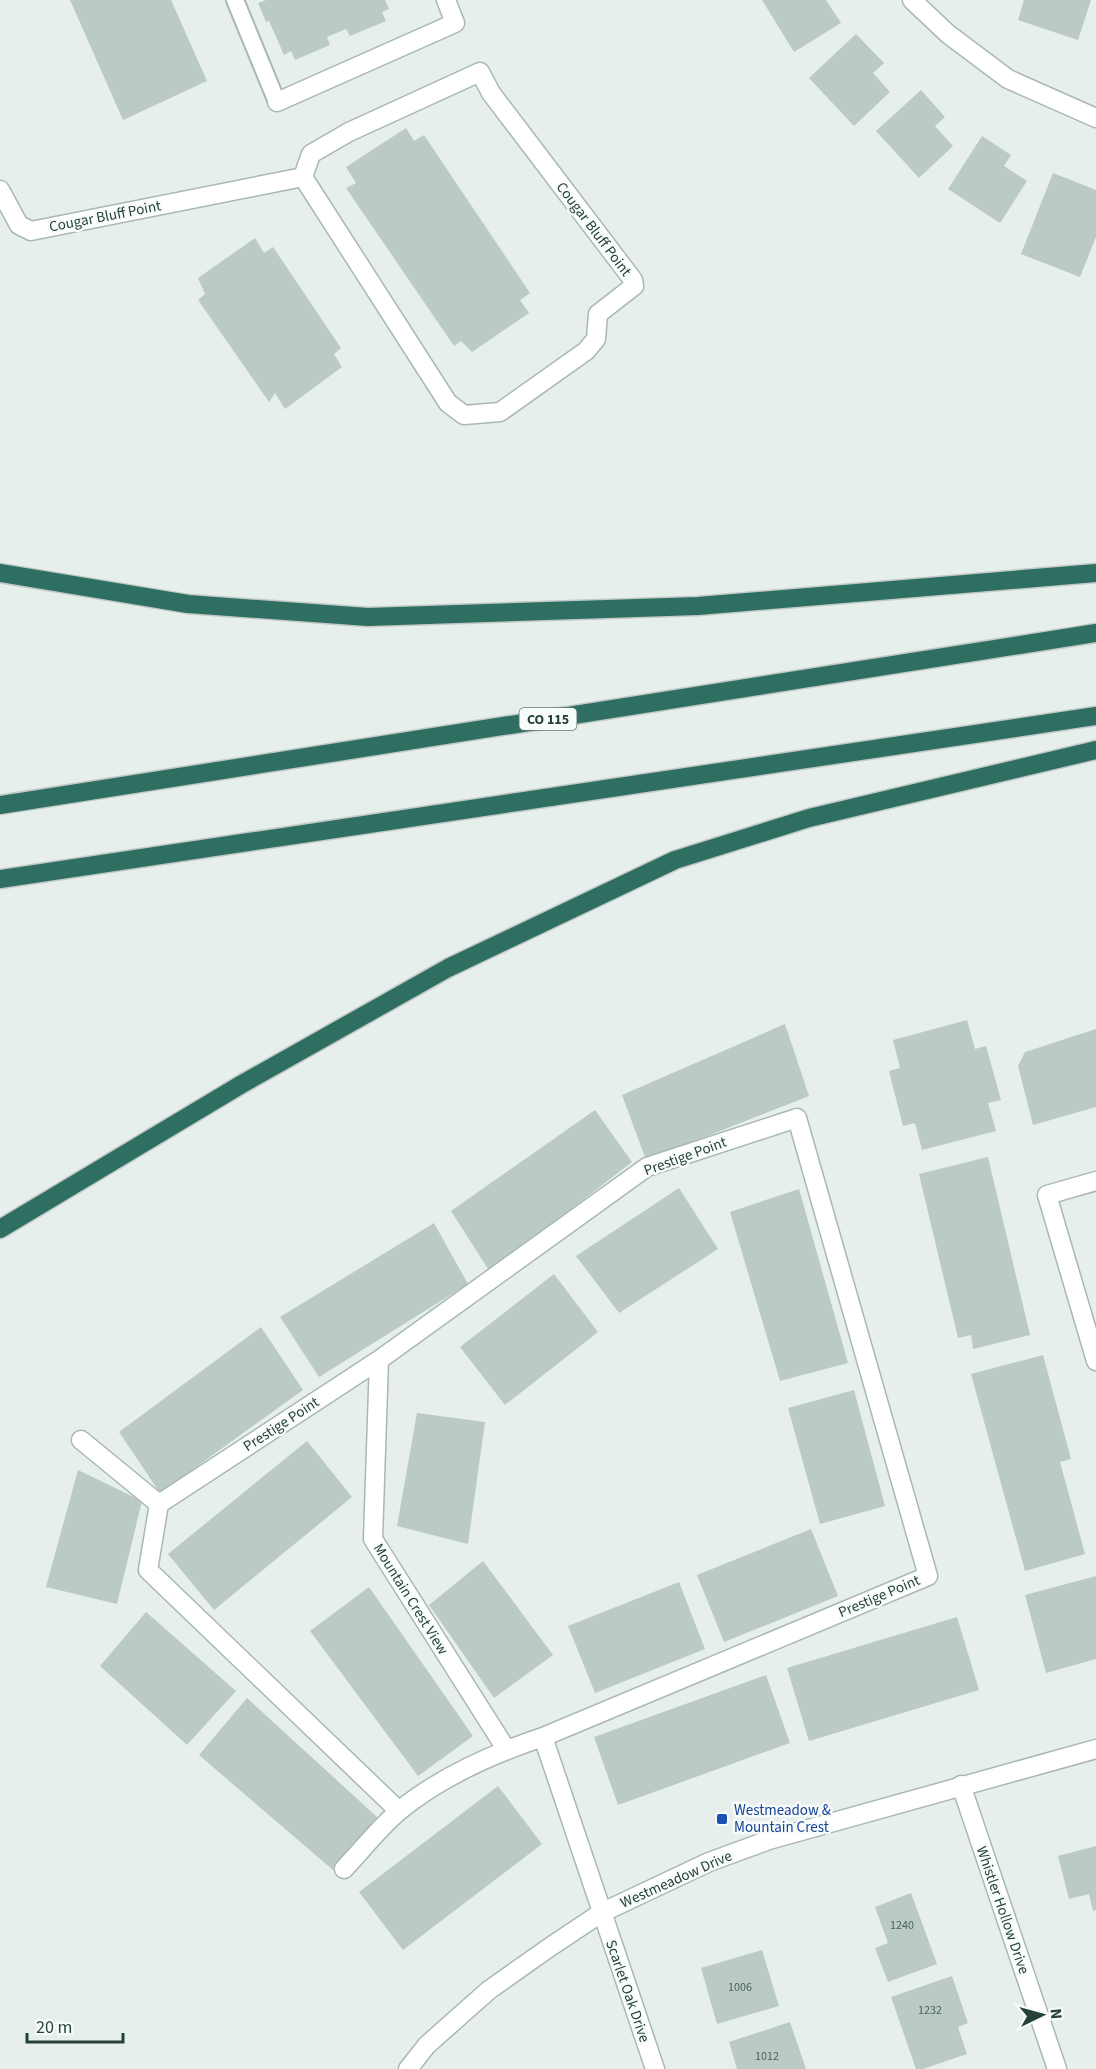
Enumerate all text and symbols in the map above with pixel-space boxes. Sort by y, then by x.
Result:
street label: Cougar Bluff Point [551,178,636,281]
street label: Cougar Bluff Point [47,195,163,238]
road number: CO 115 [520,708,576,730]
street label: Prestige Point [641,1132,730,1181]
street label: Prestige Point [239,1392,323,1457]
street label: Mountain Crest View [368,1540,453,1659]
street label: Prestige Point [835,1570,923,1623]
place label: Westmeadow & Mountain Crest [734,1800,831,1838]
marker: Westmeadow & Mountain Crest [715,1812,729,1826]
street label: Whistler Hollow Drive [971,1843,1034,1977]
street label: Westmeadow Drive [617,1845,735,1913]
house number: 1240 [890,1917,914,1934]
street label: Scarlet Oak Drive [600,1937,655,2045]
house number: 1006 [728,1979,752,1996]
north arrow [1012,1985,1072,2045]
house number: 1232 [918,2002,942,2019]
scale bar [27,2006,123,2044]
text: N [1045,2008,1067,2020]
text: 20 m [36,2015,72,2040]
house number: 1012 [755,2048,779,2065]

